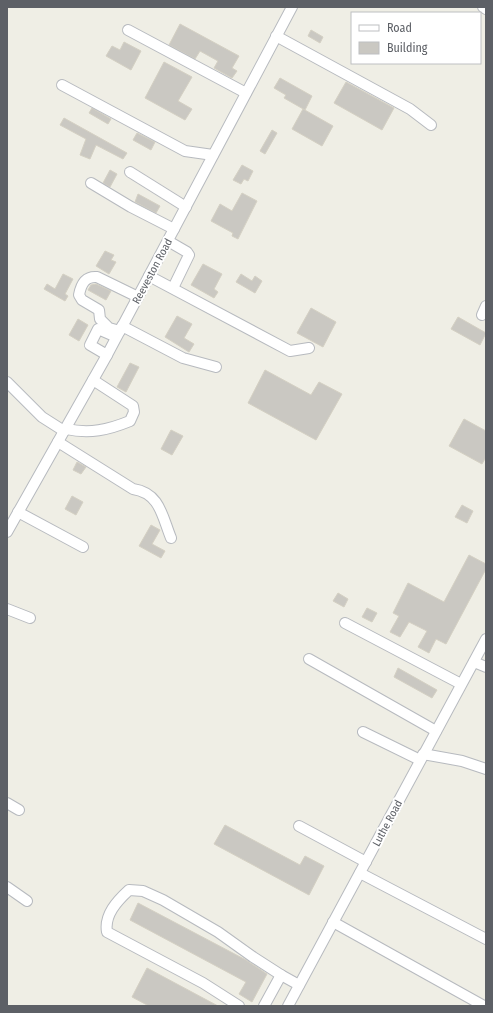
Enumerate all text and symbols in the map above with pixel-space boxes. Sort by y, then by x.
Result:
legend [351,12,481,64]
text: Road [387,21,412,35]
text: Building [387,41,428,55]
street label: Reeveston Road [130,236,175,306]
street label: Luthe Road [370,798,405,849]

